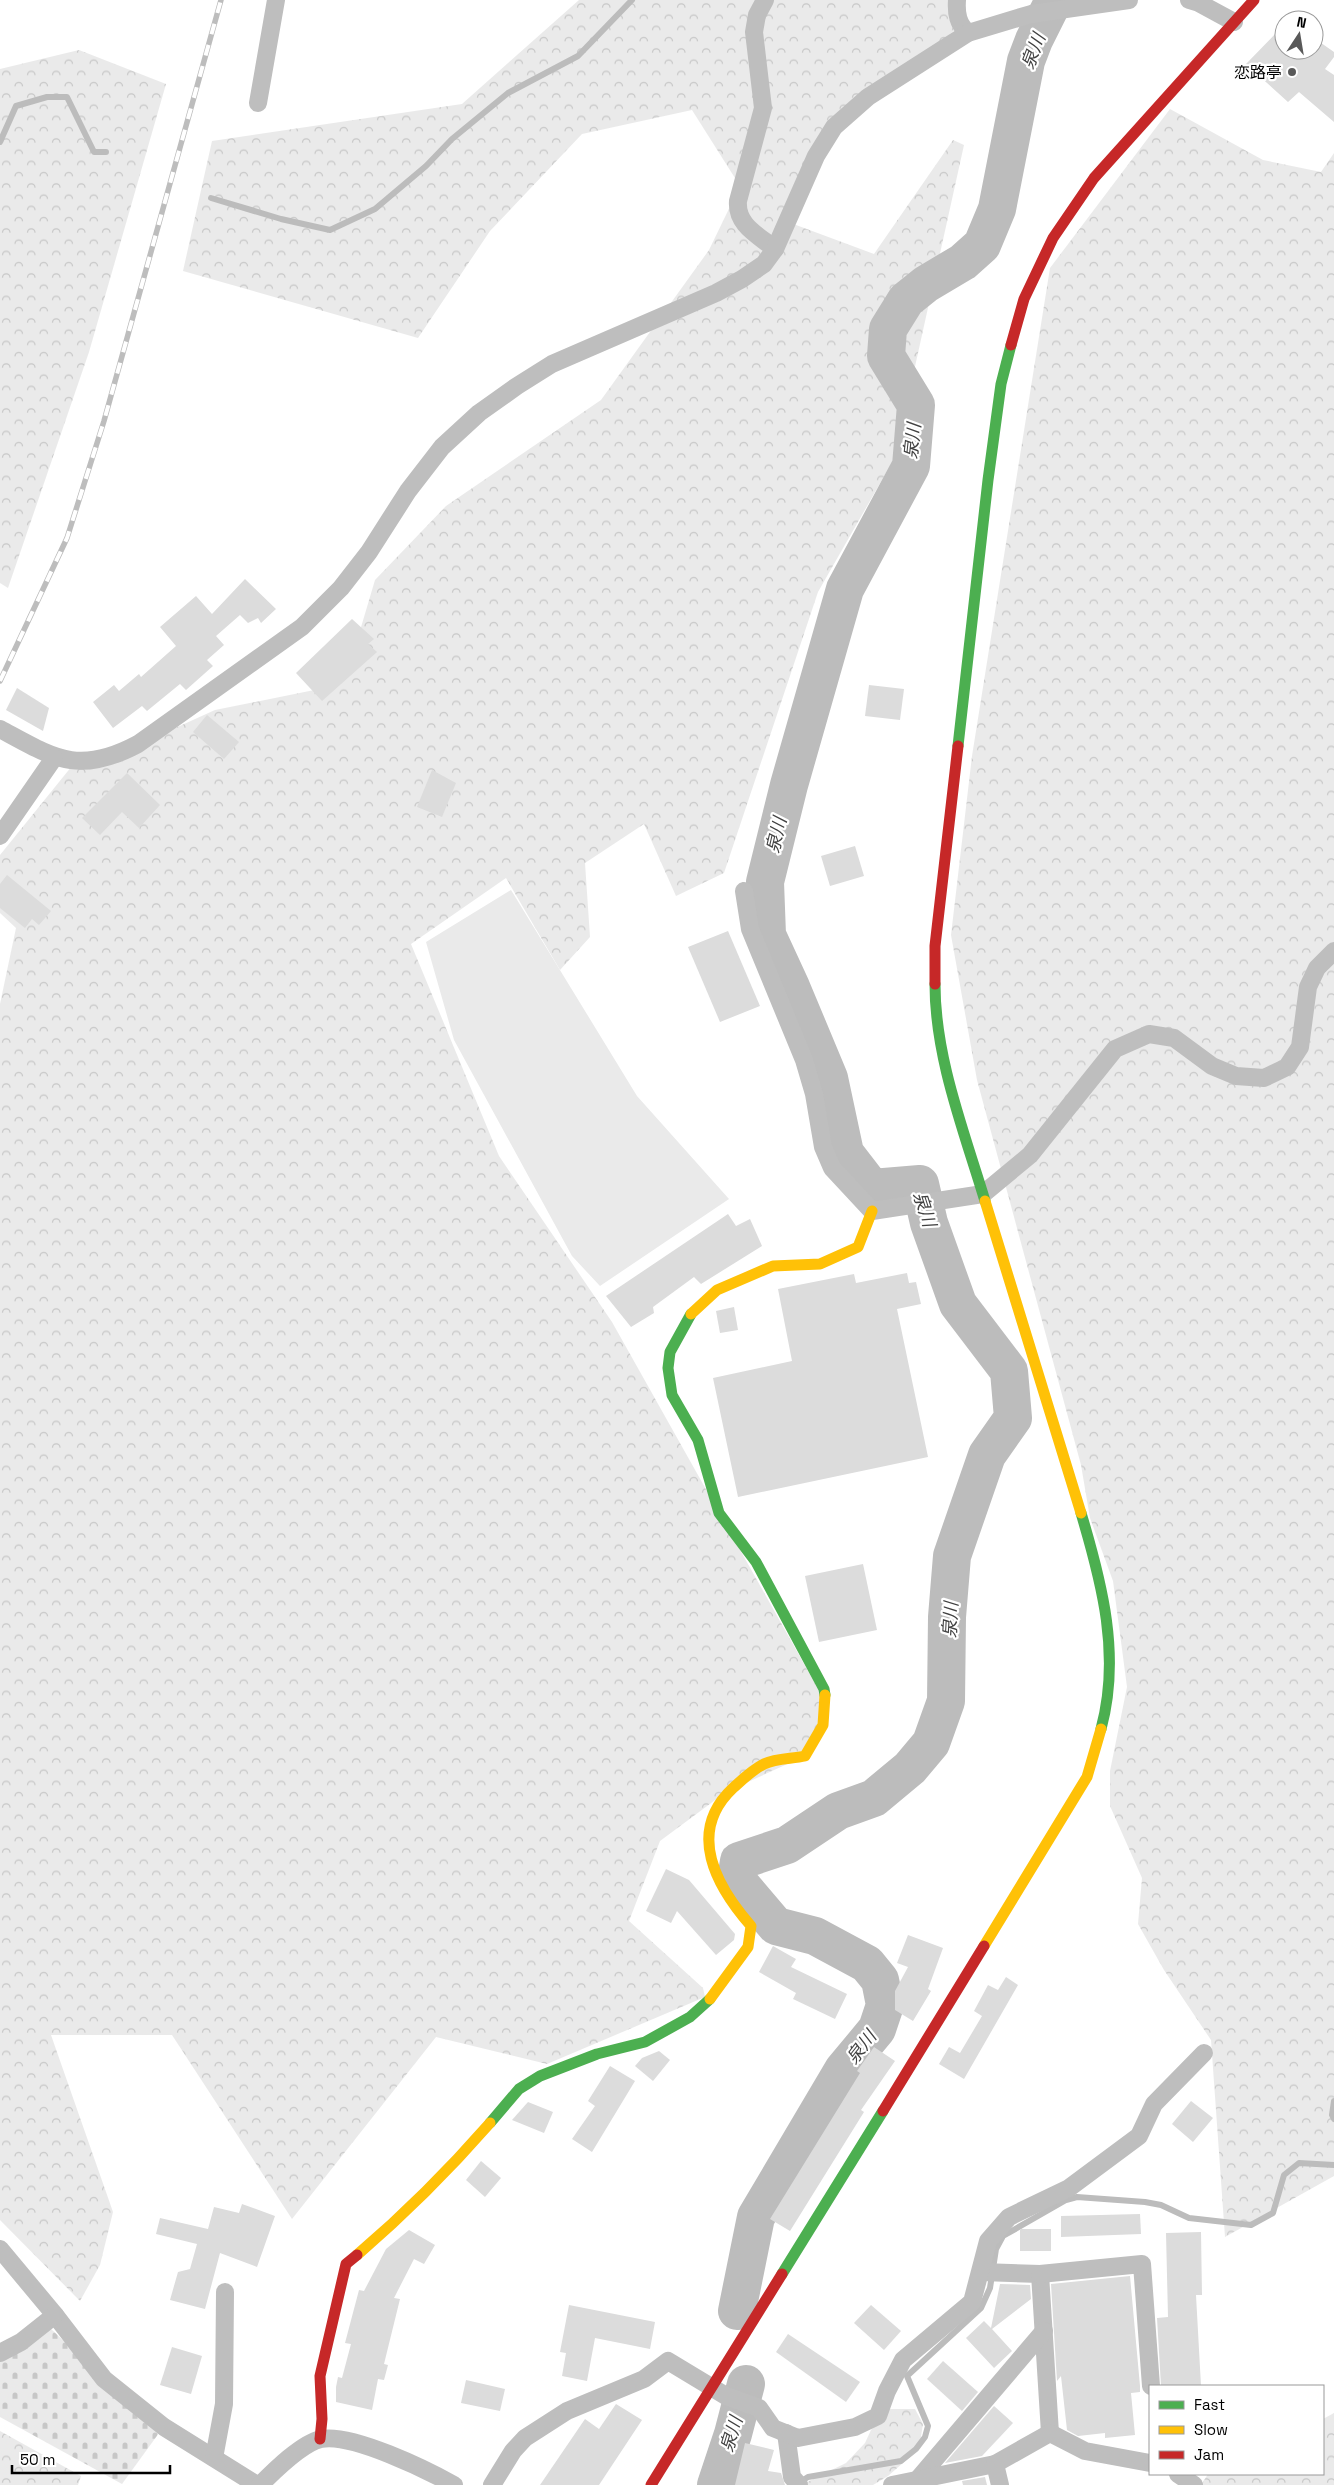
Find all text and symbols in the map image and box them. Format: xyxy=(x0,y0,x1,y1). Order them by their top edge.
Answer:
north arrow xyxy=(1274,10,1324,60)
text: N xyxy=(1295,13,1308,32)
water label: 泉川 xyxy=(1016,28,1051,72)
place label: 恋路亭 xyxy=(1234,62,1282,83)
marker: 恋路亭 xyxy=(1286,66,1298,78)
water label: 泉川 xyxy=(899,420,926,460)
water label: 泉川 xyxy=(761,813,792,855)
water label: 泉川 xyxy=(909,1188,942,1232)
water label: 泉川 xyxy=(938,1599,963,1639)
water label: 泉川 xyxy=(841,2024,882,2068)
legend xyxy=(1149,2385,1324,2475)
text: Fast xyxy=(1194,2395,1225,2414)
water label: 泉川 xyxy=(715,2412,748,2455)
text: Slow xyxy=(1194,2420,1228,2439)
scale bar xyxy=(12,2442,170,2474)
text: Jam xyxy=(1194,2445,1224,2464)
text: 50 m xyxy=(20,2450,55,2469)

